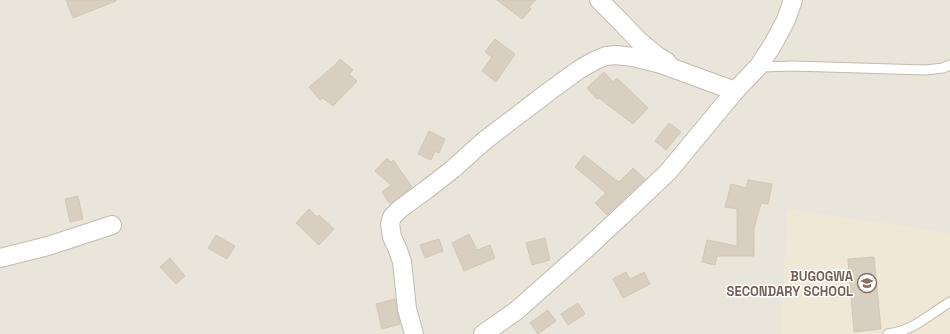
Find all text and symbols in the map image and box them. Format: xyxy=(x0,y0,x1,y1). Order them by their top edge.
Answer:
place label: BUGOGWA SECONDARY SCHOOL xyxy=(727,268,854,300)
school or university icon: BUGOGWA SECONDARY SCHOOL xyxy=(856,272,878,294)

